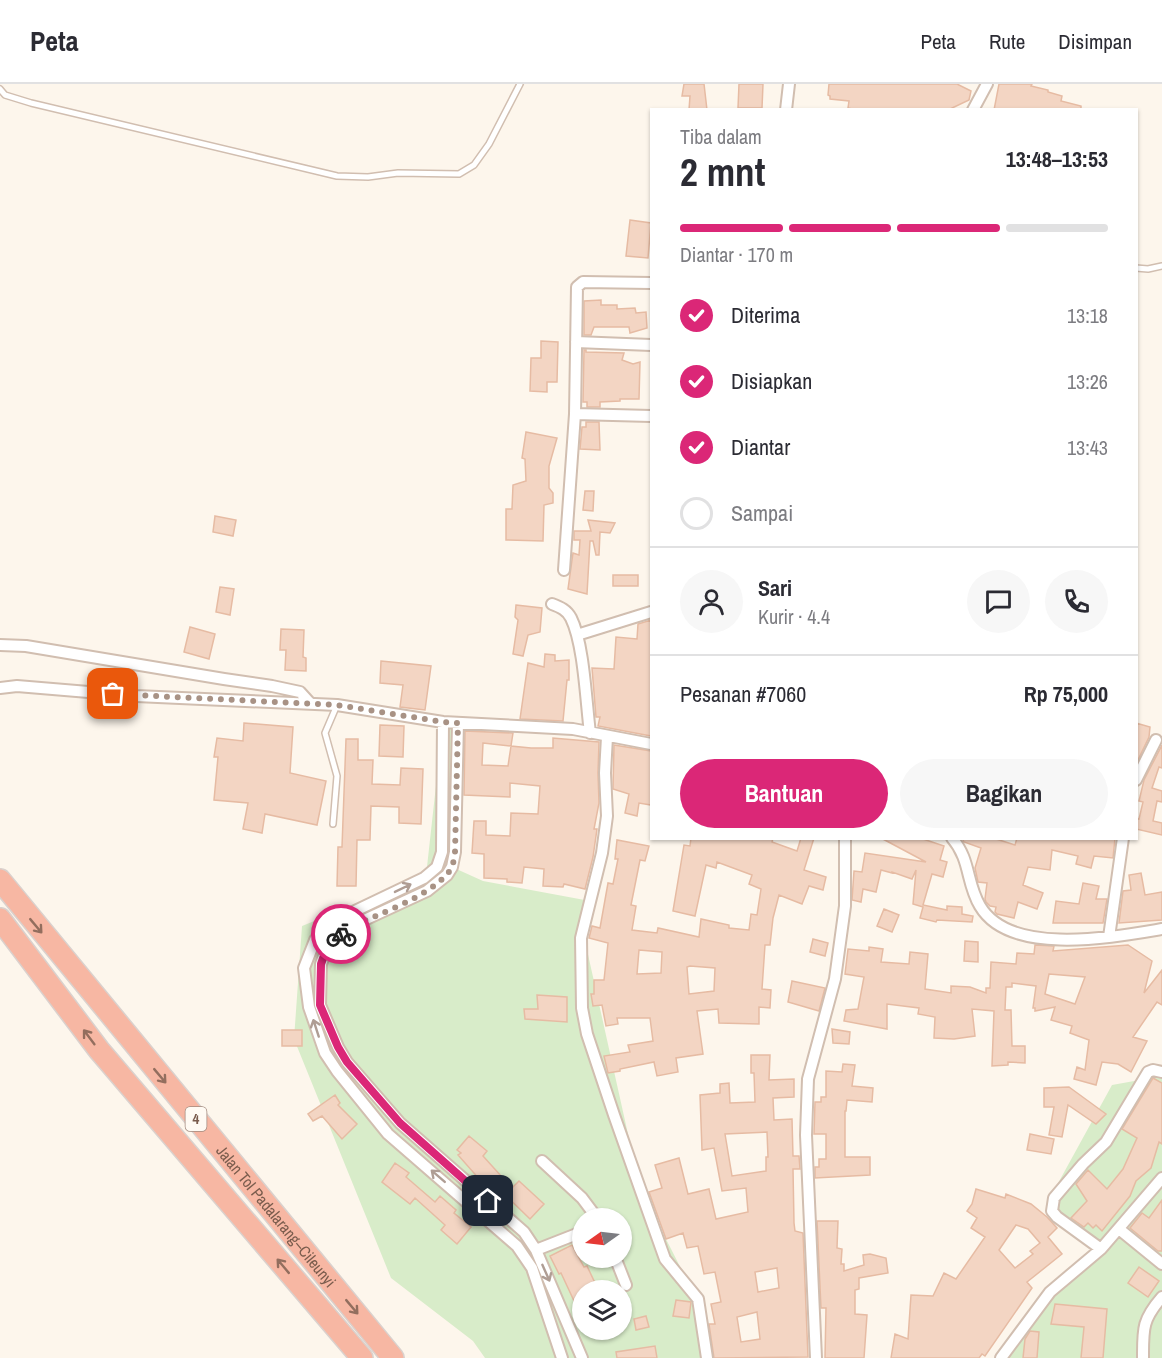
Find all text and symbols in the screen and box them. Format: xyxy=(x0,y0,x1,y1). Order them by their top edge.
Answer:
text: Peta xyxy=(30,22,79,60)
text: Peta xyxy=(920,27,956,56)
text: Rute xyxy=(989,27,1025,56)
text: Disimpan xyxy=(1058,27,1132,56)
text: Tiba dalam xyxy=(680,123,762,150)
text: 13:48–13:53 xyxy=(1006,144,1108,174)
text: 2 mnt xyxy=(680,146,765,198)
text: Diantar · 170 m xyxy=(680,241,793,268)
icon: check xyxy=(680,299,713,332)
text: Diterima xyxy=(731,300,800,330)
text: 13:18 xyxy=(1067,302,1108,329)
icon: check xyxy=(680,365,713,398)
text: Disiapkan xyxy=(731,366,812,396)
text: 13:26 xyxy=(1067,368,1108,395)
icon: check xyxy=(680,431,713,464)
text: Diantar xyxy=(731,432,790,462)
text: 13:43 xyxy=(1067,434,1108,461)
text: Sampai xyxy=(731,498,793,528)
button: person xyxy=(680,570,743,633)
button: chat xyxy=(967,570,1030,633)
button: phone xyxy=(1045,570,1108,633)
text: Sari xyxy=(758,573,792,603)
text: Kurir · 4.4 xyxy=(758,603,830,630)
pin xyxy=(87,668,138,719)
icon: bag xyxy=(96,677,129,710)
text: Pesanan #7060 xyxy=(680,679,806,709)
text: Rp 75,000 xyxy=(1024,679,1108,709)
button: Bantuan xyxy=(680,759,888,828)
button: Bagikan xyxy=(900,759,1108,828)
one-way arrow xyxy=(394,881,412,893)
courier xyxy=(311,904,371,964)
one-way arrow xyxy=(30,917,43,933)
icon: bike xyxy=(325,918,358,951)
one-way arrow xyxy=(310,1019,321,1038)
one-way arrow xyxy=(82,1029,95,1045)
one-way arrow xyxy=(154,1068,167,1084)
road number: 4 xyxy=(186,1107,206,1131)
street label: Jalan Tol Padalarang–Cileunyi xyxy=(211,1140,341,1292)
one-way arrow xyxy=(430,1170,446,1183)
pin xyxy=(462,1175,513,1226)
icon: home xyxy=(471,1184,504,1217)
north arrow xyxy=(572,1208,632,1268)
map controls xyxy=(572,1208,632,1340)
one-way arrow xyxy=(276,1259,290,1274)
one-way arrow xyxy=(540,1263,552,1281)
button: layers xyxy=(572,1280,632,1340)
one-way arrow xyxy=(345,1299,358,1315)

